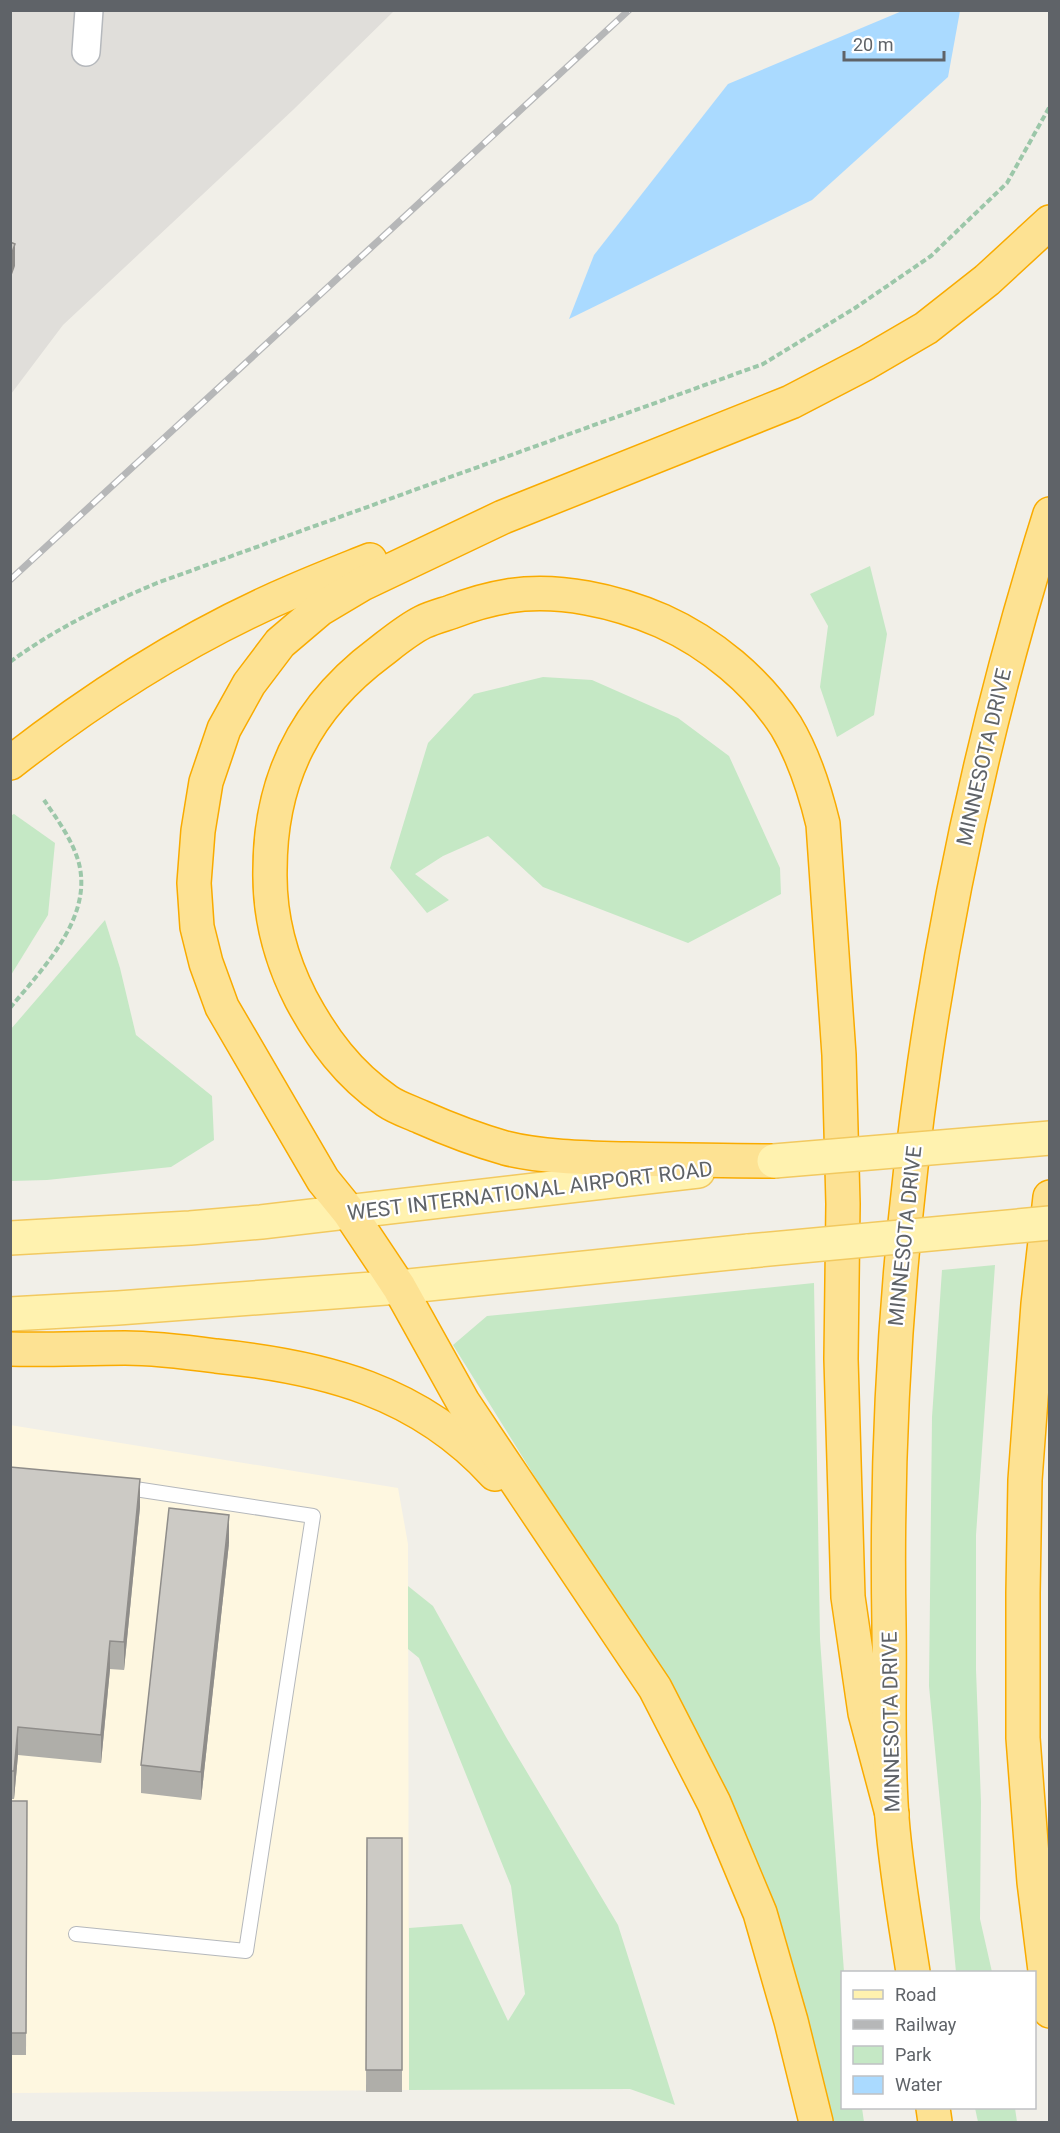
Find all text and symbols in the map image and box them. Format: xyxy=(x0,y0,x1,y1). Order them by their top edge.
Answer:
scale bar xyxy=(844,24,944,62)
text: 20 m xyxy=(853,34,893,55)
street label: MINNESOTA DRIVE xyxy=(952,666,1016,848)
street label: MINNESOTA DRIVE xyxy=(884,1145,926,1327)
street label: WEST INTERNATIONAL AIRPORT ROAD xyxy=(346,1157,714,1225)
street label: MINNESOTA DRIVE xyxy=(877,1631,905,1813)
legend xyxy=(841,1971,1036,2109)
text: Road xyxy=(895,1984,936,2005)
text: Railway xyxy=(895,2014,957,2035)
text: Park xyxy=(895,2044,932,2065)
text: Water xyxy=(895,2074,942,2095)

